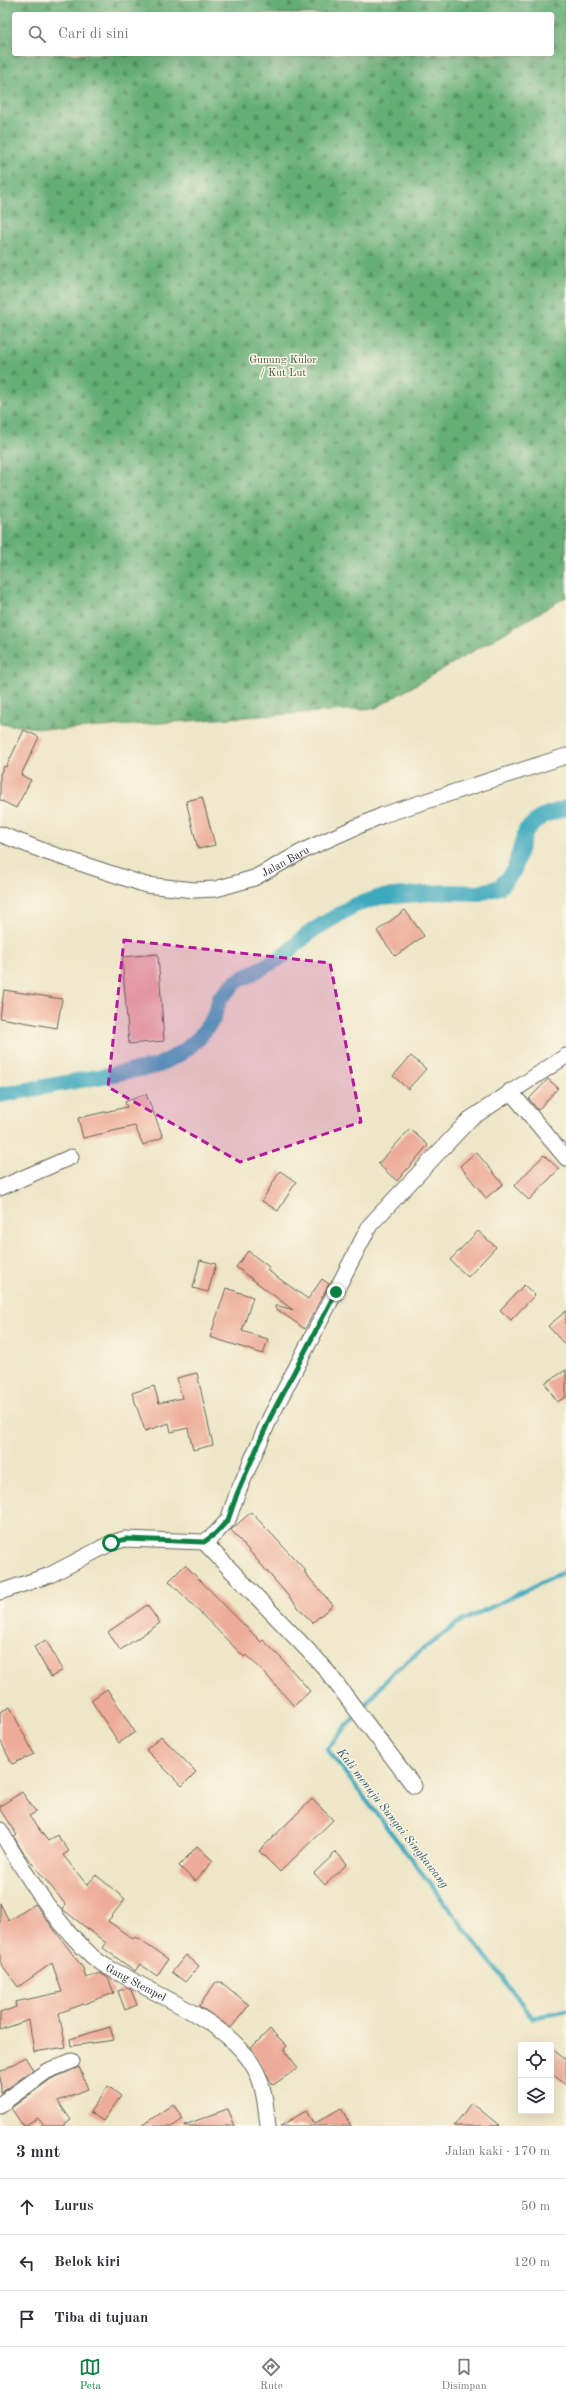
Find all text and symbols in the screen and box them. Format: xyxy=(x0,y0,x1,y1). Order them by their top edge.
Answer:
search box xyxy=(12,12,554,56)
icon: search xyxy=(26,23,48,45)
text: Cari di sini xyxy=(58,27,129,42)
park label: Gunung Kulor / Kut Lut xyxy=(249,355,317,379)
street label: Jalan Baru xyxy=(260,845,312,880)
route end xyxy=(327,1283,345,1301)
route start xyxy=(102,1534,120,1552)
water label: Kali menuju Sungai Singkawang xyxy=(333,1746,451,1891)
street label: Gang Stempel xyxy=(103,1963,167,2004)
map controls xyxy=(518,2042,554,2114)
button: locate xyxy=(518,2042,554,2078)
button: layers xyxy=(518,2078,554,2114)
text: 3 mnt xyxy=(16,2144,60,2161)
text: Jalan kaki · 170 m xyxy=(445,2145,550,2158)
icon: ahead xyxy=(16,2196,38,2218)
text: Lurus xyxy=(54,2199,94,2214)
text: 50 m xyxy=(521,2200,550,2213)
icon: left xyxy=(16,2252,38,2274)
text: Belok kiri xyxy=(54,2255,120,2270)
text: 120 m xyxy=(513,2256,550,2269)
icon: arrive xyxy=(16,2308,38,2330)
text: Tiba di tujuan xyxy=(54,2311,148,2326)
tab: Peta xyxy=(79,2356,101,2394)
tab: Rute xyxy=(260,2356,283,2394)
tab: Disimpan xyxy=(442,2356,487,2394)

